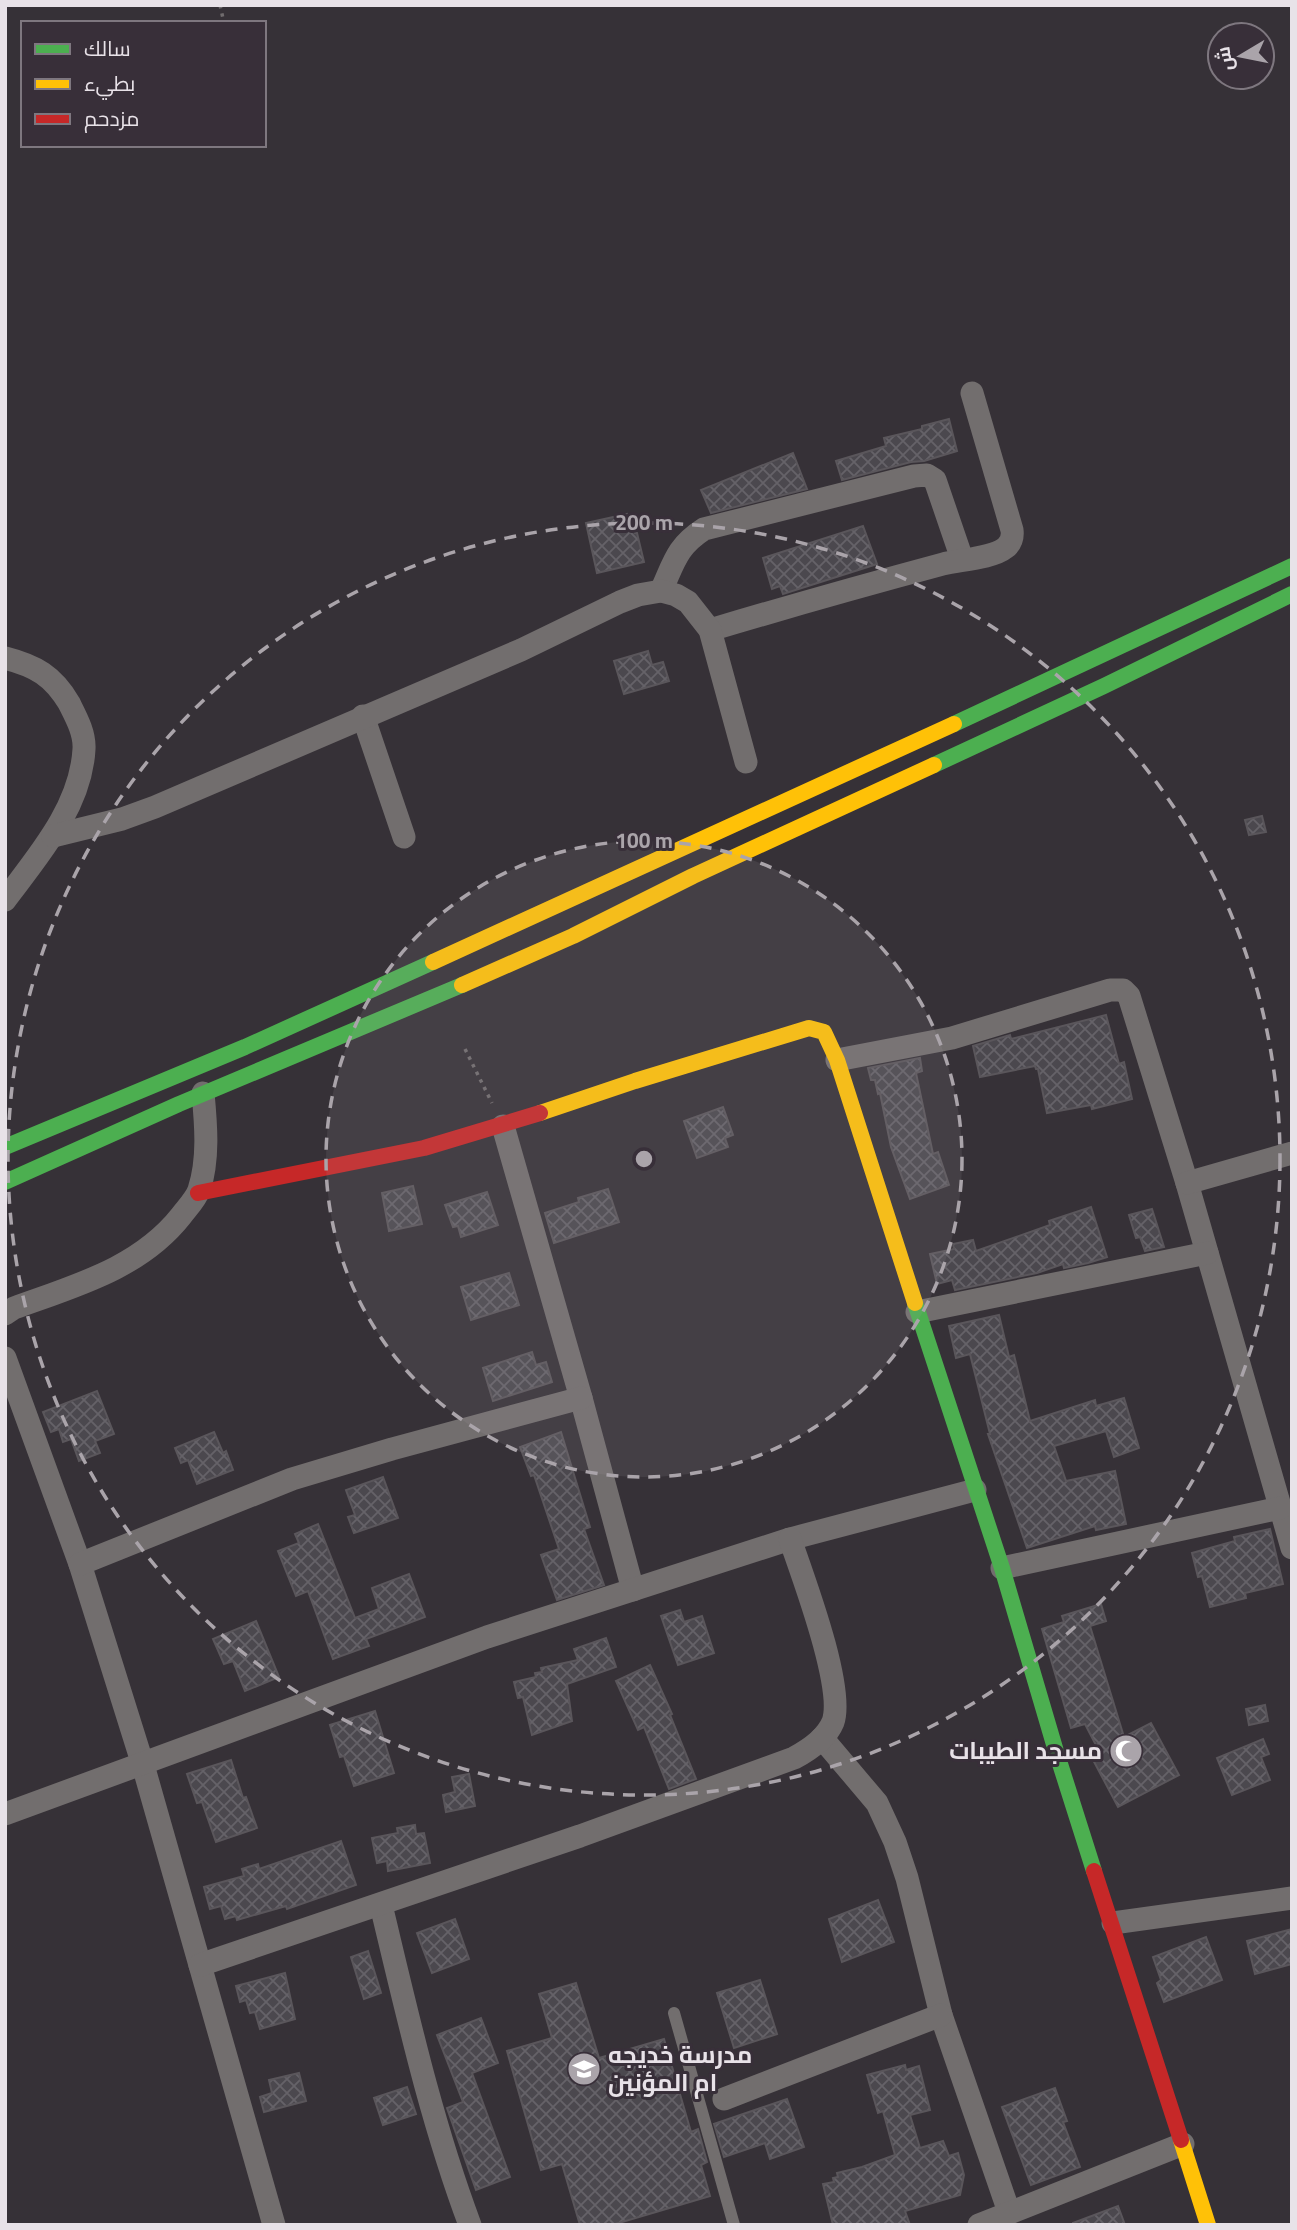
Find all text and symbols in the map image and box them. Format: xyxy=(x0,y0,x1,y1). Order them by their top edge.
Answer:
legend xyxy=(21,21,266,147)
north arrow xyxy=(1206,21,1276,91)
text: سالك xyxy=(84,29,131,68)
text: ش xyxy=(1204,44,1244,74)
text: بطيء xyxy=(84,64,135,103)
text: مزدحم xyxy=(84,99,139,138)
text: 200 m xyxy=(615,503,673,542)
text: 100 m xyxy=(615,821,673,860)
centre of rings xyxy=(632,1147,656,1171)
place label: مسجد الطيبات xyxy=(949,1728,1102,1773)
mosque icon: مسجد الطيبات xyxy=(1107,1732,1145,1770)
place label: مدرسة خديجه ام المؤنين xyxy=(608,2032,752,2105)
school or university icon: مدرسة خديجه ام المؤنين xyxy=(565,2050,603,2088)

